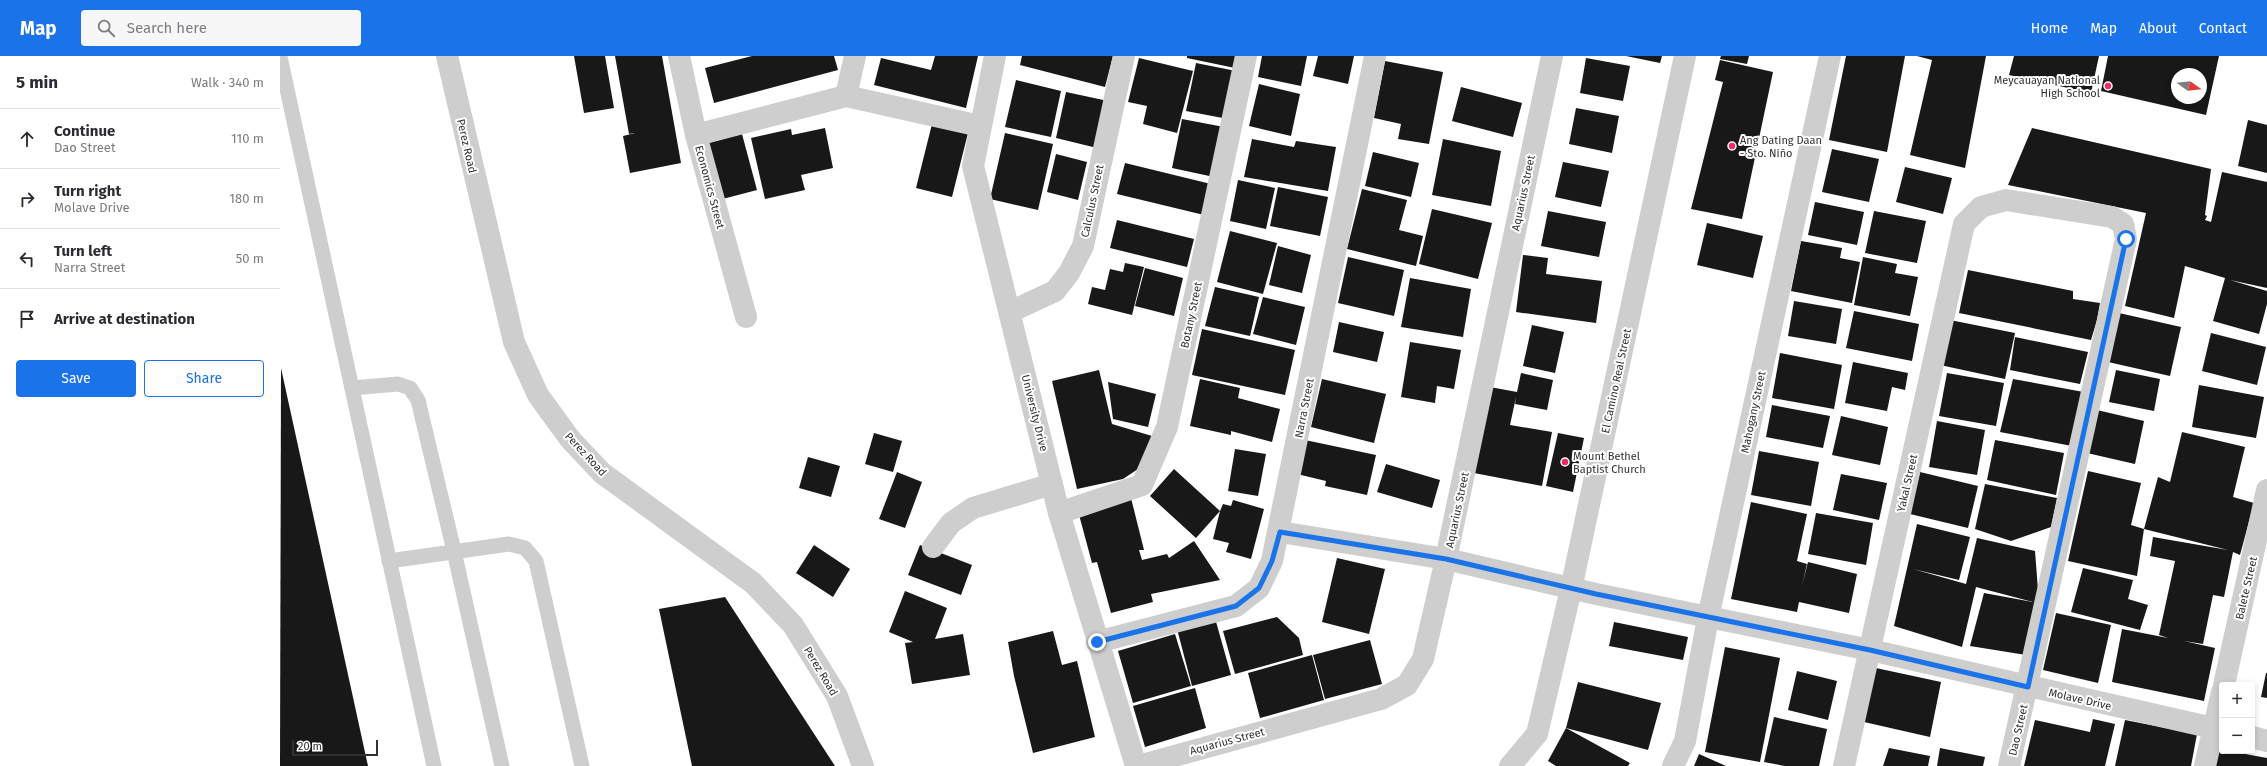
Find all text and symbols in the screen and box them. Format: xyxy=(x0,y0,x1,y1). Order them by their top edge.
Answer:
search box xyxy=(81,10,361,46)
text: Map xyxy=(20,17,57,40)
icon: search xyxy=(95,17,117,39)
text: Search here xyxy=(127,19,207,37)
text: Home xyxy=(2031,20,2068,37)
text: Map xyxy=(2090,20,2117,37)
text: About xyxy=(2139,20,2177,37)
text: Contact xyxy=(2199,20,2247,37)
north arrow xyxy=(2171,68,2207,104)
text: 5 min xyxy=(16,72,58,93)
place label: Meycauayan National High School xyxy=(1994,74,2100,100)
text: Walk · 340 m xyxy=(191,75,264,90)
marker: Meycauayan National High School xyxy=(2103,81,2113,91)
street label: Perez Road xyxy=(454,118,479,174)
text: Continue xyxy=(54,122,115,140)
icon: ahead xyxy=(16,128,38,150)
text: 110 m xyxy=(231,131,264,146)
place label: Ang Dating Daan - Sto. Niño xyxy=(1740,134,1822,160)
text: Dao Street xyxy=(54,140,116,155)
marker: Ang Dating Daan - Sto. Niño xyxy=(1727,141,1737,151)
street label: Economics Street xyxy=(692,144,727,230)
street label: Aquarius Street xyxy=(1509,154,1538,232)
street label: Calculus Street xyxy=(1078,163,1107,239)
text: Turn right xyxy=(54,182,121,200)
icon: right xyxy=(16,188,38,210)
text: 180 m xyxy=(229,191,264,206)
text: Molave Drive xyxy=(54,200,130,215)
route start xyxy=(2117,230,2135,248)
text: Turn left xyxy=(54,242,112,260)
icon: left xyxy=(16,248,38,270)
text: 50 m xyxy=(236,251,264,266)
text: Narra Street xyxy=(54,260,125,275)
street label: Botany Street xyxy=(1178,281,1205,349)
icon: arrive xyxy=(16,308,38,330)
text: Arrive at destination xyxy=(54,310,195,328)
street label: El Camino Real Street xyxy=(1599,328,1634,435)
button: Save xyxy=(16,360,136,397)
button: Share xyxy=(144,360,264,397)
street label: Mahogany Street xyxy=(1738,370,1769,454)
street label: University Drive xyxy=(1019,373,1050,453)
street label: Narra Street xyxy=(1292,377,1317,439)
street label: Perez Road xyxy=(562,430,609,479)
place label: Mount Bethel Baptist Church xyxy=(1573,450,1646,476)
street label: Yakal Street xyxy=(1895,453,1920,513)
marker: Mount Bethel Baptist Church xyxy=(1560,457,1570,467)
street label: Aquarius Street xyxy=(1443,471,1472,549)
street label: Balete Street xyxy=(2233,555,2260,621)
route end xyxy=(1088,633,1106,651)
street label: Perez Road xyxy=(801,644,840,698)
map controls xyxy=(2219,682,2255,754)
button: + xyxy=(2219,682,2255,718)
street label: Molave Drive xyxy=(2047,686,2113,713)
street label: Dao Street xyxy=(2006,703,2031,757)
button: − xyxy=(2219,718,2255,754)
street label: Aquarius Street xyxy=(1188,725,1266,758)
scale bar xyxy=(292,738,378,757)
text: 20 m xyxy=(298,740,322,753)

